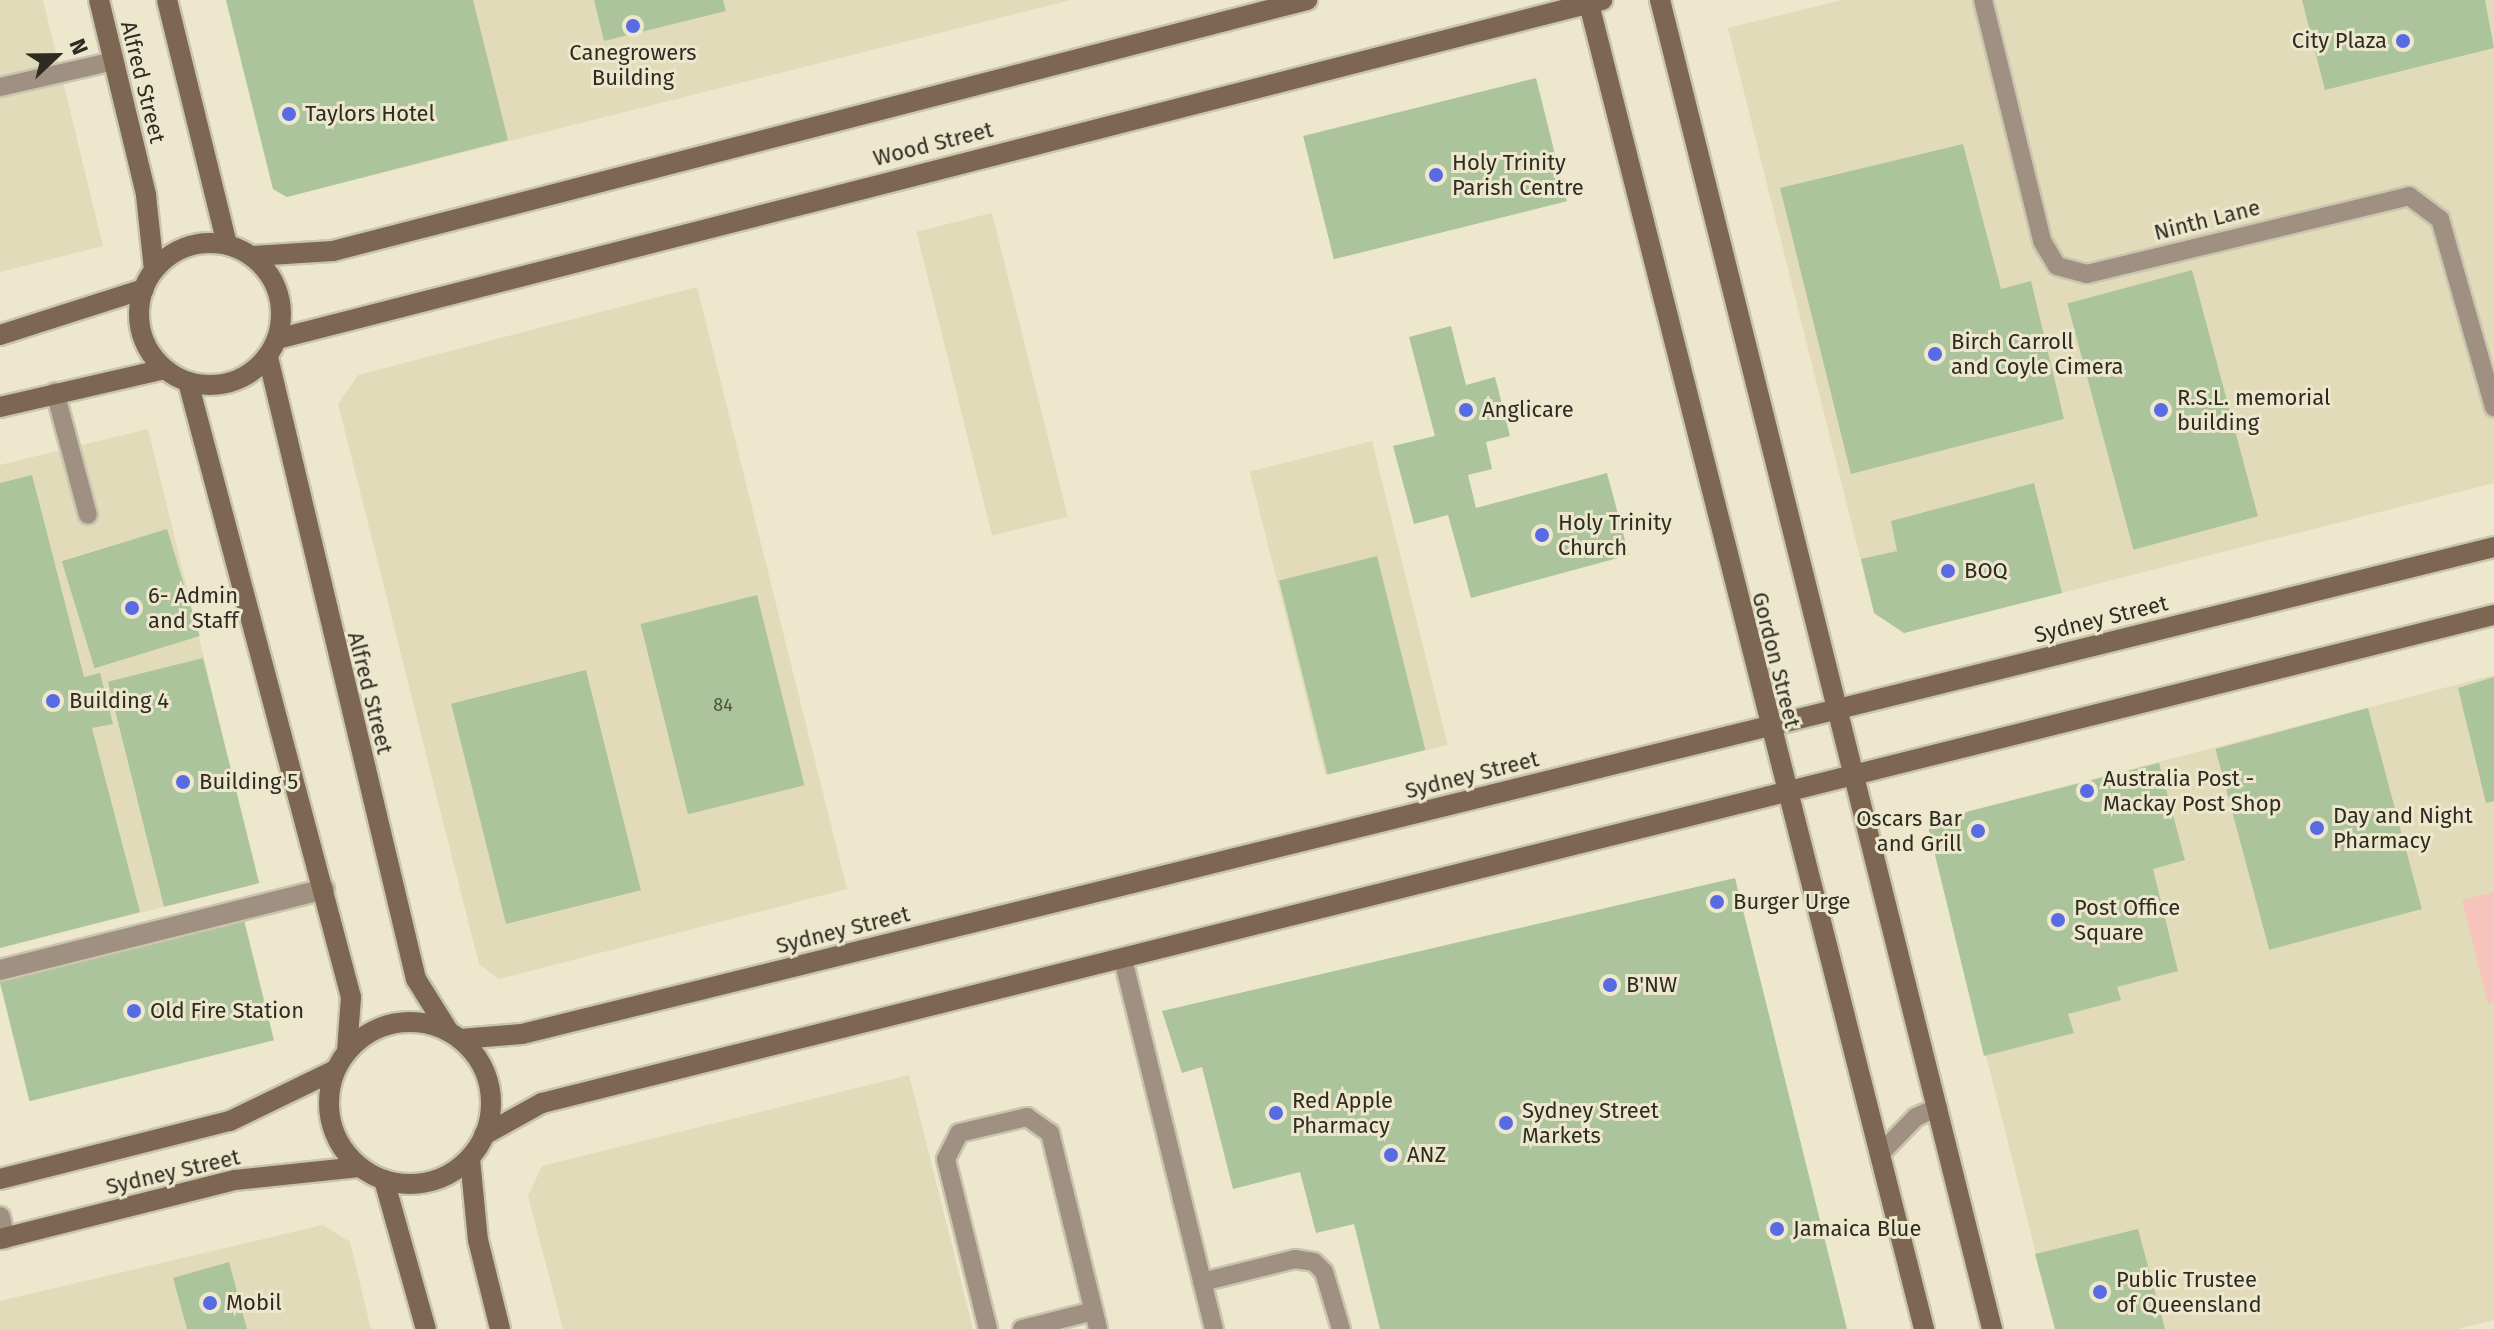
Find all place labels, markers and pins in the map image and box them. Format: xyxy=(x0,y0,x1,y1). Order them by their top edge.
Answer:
marker: Canegrowers Building xyxy=(624,17,642,35)
place label: City Plaza xyxy=(2292,28,2387,54)
marker: City Plaza xyxy=(2394,32,2412,50)
place label: Canegrowers Building xyxy=(569,39,697,90)
place label: Taylors Hotel xyxy=(305,101,435,127)
marker: Taylors Hotel xyxy=(280,105,298,123)
place label: Holy Trinity Parish Centre xyxy=(1452,149,1584,200)
marker: Holy Trinity Parish Centre xyxy=(1427,166,1445,184)
place label: Birch Carroll and Coyle Cimera xyxy=(1951,328,2124,380)
marker: Birch Carroll and Coyle Cimera xyxy=(1926,345,1944,363)
place label: R.S.L. memorial building xyxy=(2177,384,2330,436)
place label: Anglicare xyxy=(1482,397,1574,423)
marker: Anglicare xyxy=(1457,401,1475,419)
marker: R.S.L. memorial building xyxy=(2152,401,2170,419)
place label: Holy Trinity Church xyxy=(1558,509,1672,560)
marker: Holy Trinity Church xyxy=(1533,526,1551,544)
place label: BOQ xyxy=(1964,558,2008,584)
marker: BOQ xyxy=(1939,562,1957,580)
place label: 6- Admin and Staff xyxy=(148,582,238,634)
marker: 6- Admin and Staff xyxy=(123,599,141,617)
place label: Building 4 xyxy=(69,688,169,714)
marker: Building 4 xyxy=(44,692,62,710)
place label: Australia Post - Mackay Post Shop xyxy=(2103,765,2282,816)
place label: Building 5 xyxy=(199,769,298,795)
marker: Building 5 xyxy=(174,773,192,791)
marker: Australia Post - Mackay Post Shop xyxy=(2078,782,2096,800)
place label: Day and Night Pharmacy xyxy=(2333,802,2473,854)
place label: Oscars Bar and Grill xyxy=(1856,805,1962,856)
marker: Day and Night Pharmacy xyxy=(2308,819,2326,837)
marker: Oscars Bar and Grill xyxy=(1969,822,1987,840)
place label: Burger Urge xyxy=(1733,889,1851,915)
marker: Burger Urge xyxy=(1708,893,1726,911)
place label: Post Office Square xyxy=(2074,894,2180,946)
marker: Post Office Square xyxy=(2049,911,2067,929)
place label: B'NW xyxy=(1626,972,1677,998)
marker: B'NW xyxy=(1601,976,1619,994)
place label: Old Fire Station xyxy=(150,998,304,1024)
marker: Old Fire Station xyxy=(125,1002,143,1020)
place label: Red Apple Pharmacy xyxy=(1292,1087,1393,1138)
place label: Sydney Street Markets xyxy=(1522,1097,1659,1148)
marker: Red Apple Pharmacy xyxy=(1267,1104,1285,1122)
marker: Sydney Street Markets xyxy=(1497,1114,1515,1132)
place label: ANZ xyxy=(1407,1142,1446,1168)
marker: ANZ xyxy=(1382,1146,1400,1164)
place label: Jamaica Blue xyxy=(1793,1216,1921,1242)
marker: Jamaica Blue xyxy=(1768,1220,1786,1238)
place label: Public Trustee of Queensland xyxy=(2116,1266,2262,1318)
marker: Public Trustee of Queensland xyxy=(2091,1283,2109,1301)
place label: Mobil xyxy=(226,1290,282,1316)
marker: Mobil xyxy=(201,1294,219,1312)

